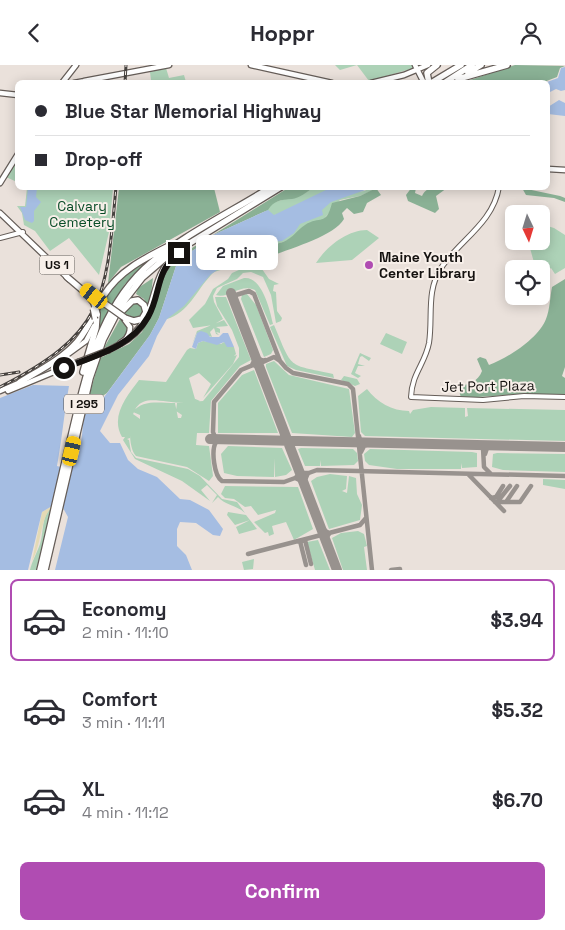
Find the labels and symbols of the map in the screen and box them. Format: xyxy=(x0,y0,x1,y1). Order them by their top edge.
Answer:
park label: Calvary Cemetery xyxy=(49,197,115,231)
north arrow xyxy=(505,205,550,250)
callout: 2 min xyxy=(196,235,279,271)
route end xyxy=(168,242,190,264)
place label: Maine Youth Center Library xyxy=(379,248,476,282)
road number: US 1 xyxy=(40,255,74,275)
marker: Maine Youth Center Library xyxy=(363,259,375,271)
car xyxy=(77,281,110,311)
route start xyxy=(53,357,75,379)
street label: Jet Port Plaza xyxy=(441,376,535,396)
road number: I 295 xyxy=(64,394,104,413)
car xyxy=(61,435,82,467)

